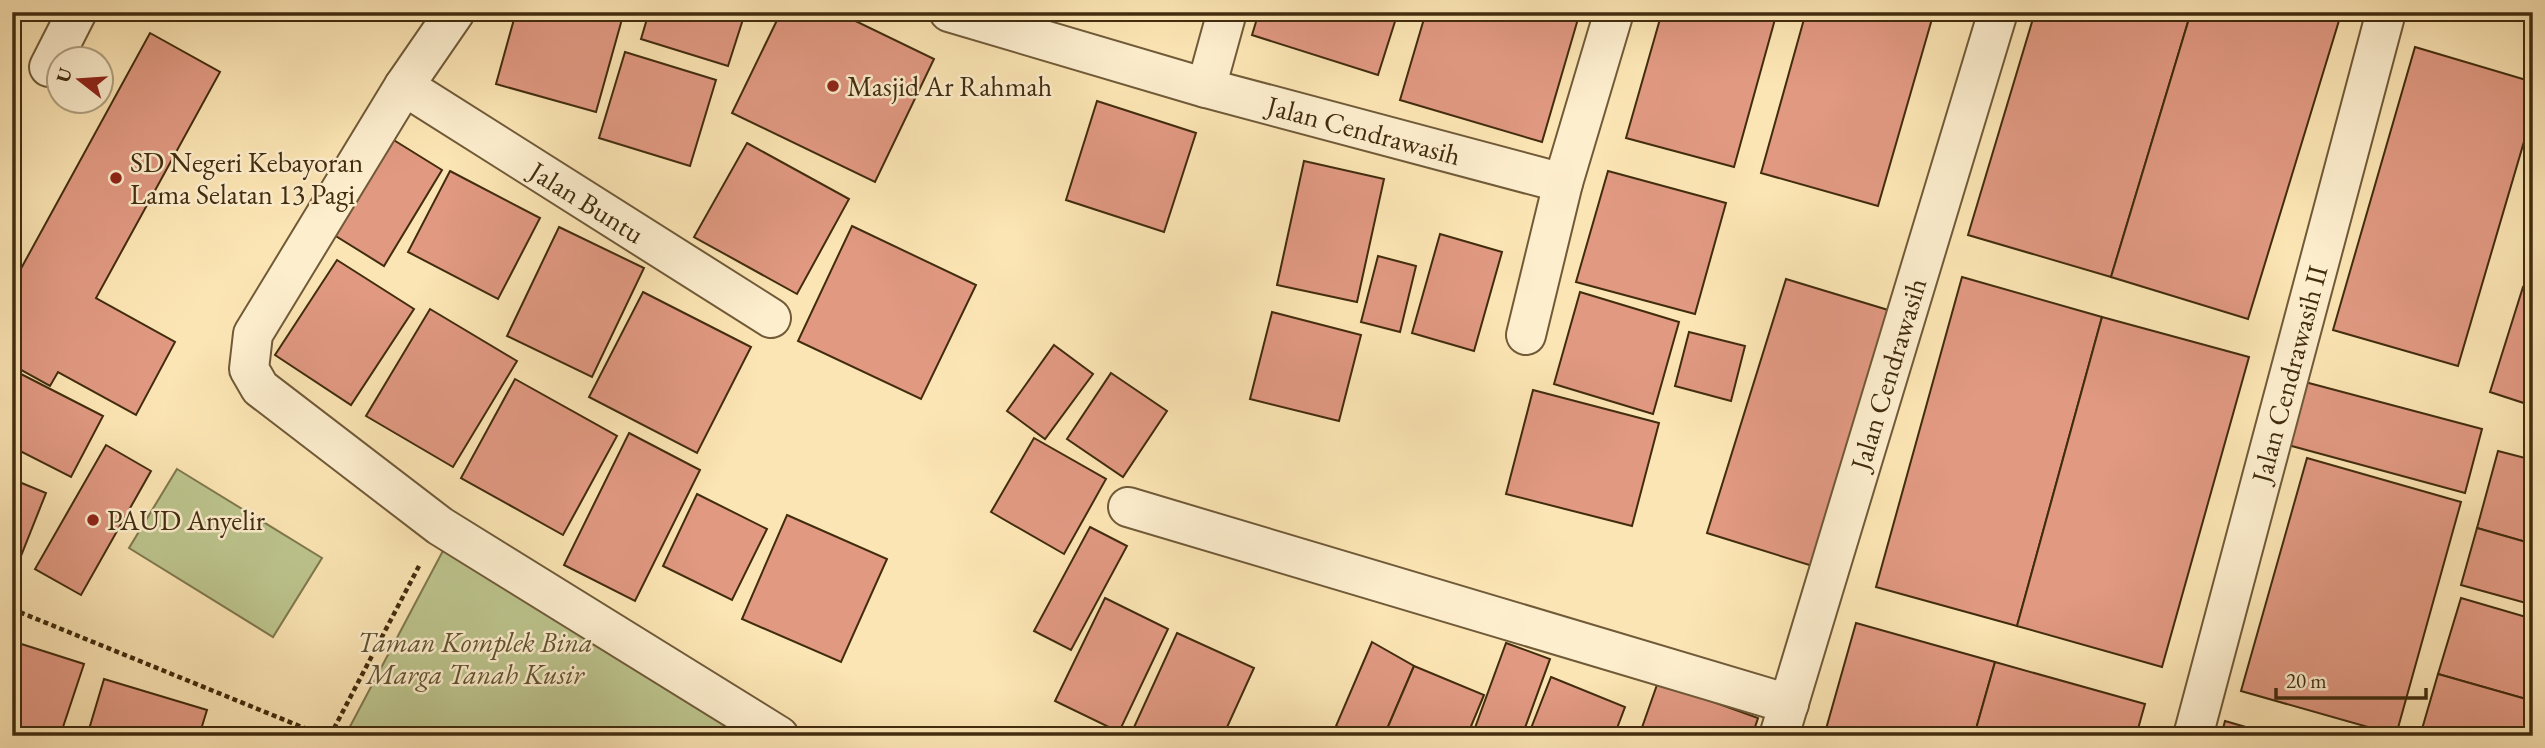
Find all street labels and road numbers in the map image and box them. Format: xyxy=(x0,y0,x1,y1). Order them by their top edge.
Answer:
street label: Jalan Cendrawasih xyxy=(1261,86,1465,173)
street label: Jalan Buntu xyxy=(521,152,651,251)
street label: Jalan Cendrawasih II xyxy=(2242,261,2335,489)
street label: Jalan Cendrawasih xyxy=(1841,274,1934,476)

